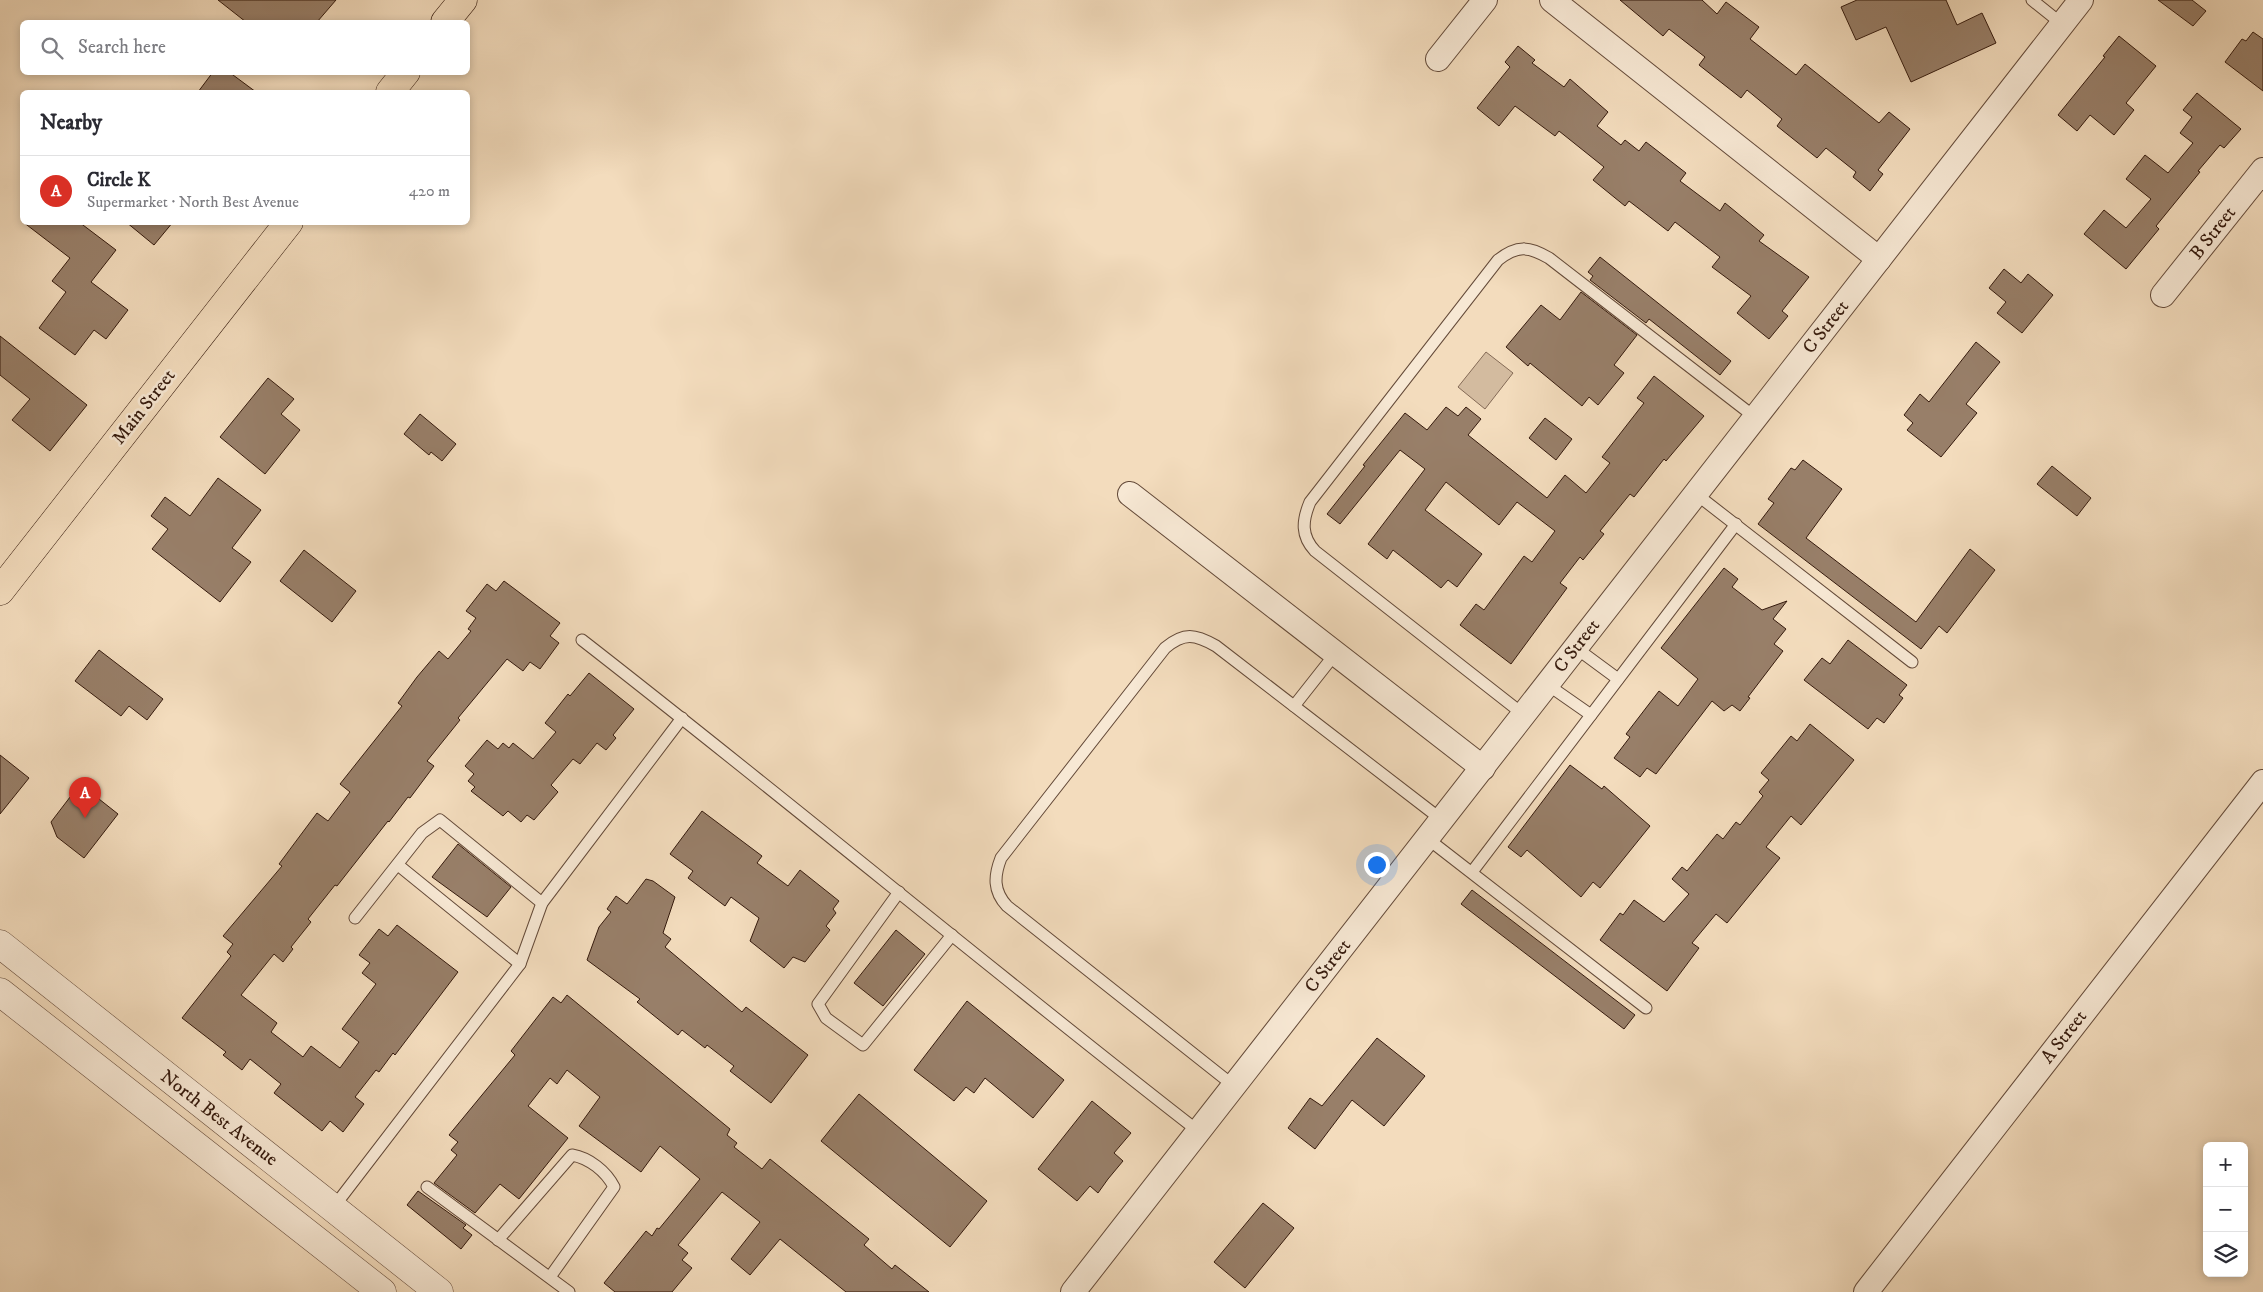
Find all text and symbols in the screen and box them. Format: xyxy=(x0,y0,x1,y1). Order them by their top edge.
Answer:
search box xyxy=(20,20,470,75)
icon: search xyxy=(38,34,66,62)
text: Search here xyxy=(78,36,166,59)
text: Nearby xyxy=(40,110,102,136)
text: Circle K xyxy=(87,169,151,192)
text: A xyxy=(51,181,61,201)
text: 420 m xyxy=(409,181,450,201)
text: Supermarket · North Best Avenue xyxy=(87,192,299,212)
street label: B Street xyxy=(2185,202,2241,264)
street label: C Street xyxy=(1798,296,1854,358)
street label: Main Street xyxy=(107,365,181,449)
street label: C Street xyxy=(1549,615,1605,677)
pin: A xyxy=(69,777,101,818)
your location xyxy=(1364,852,1390,878)
street label: C Street xyxy=(1300,935,1356,997)
street label: A Street xyxy=(2036,1006,2092,1068)
street label: North Best Avenue xyxy=(156,1065,282,1171)
map controls xyxy=(2203,1142,2248,1277)
button: + xyxy=(2203,1142,2248,1187)
button: − xyxy=(2203,1187,2248,1232)
button: layers xyxy=(2203,1232,2248,1277)

